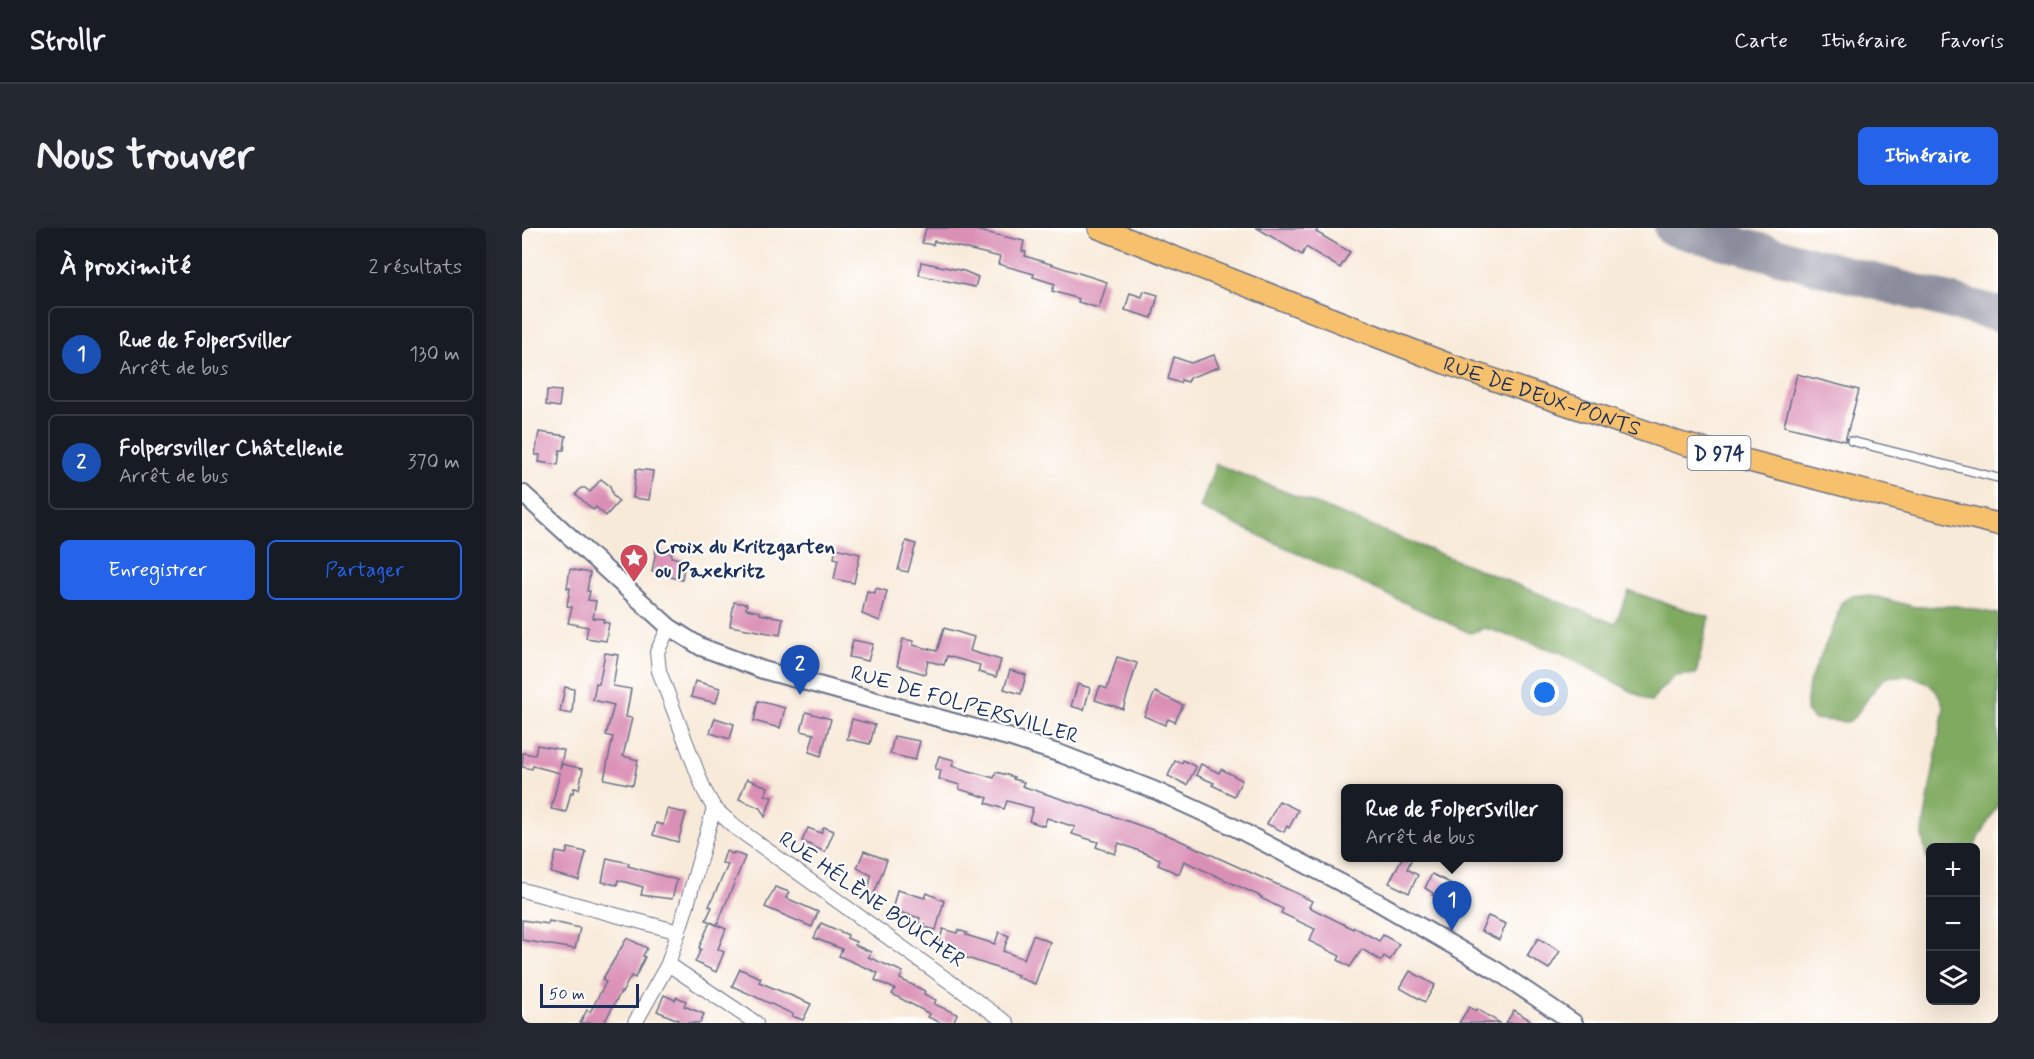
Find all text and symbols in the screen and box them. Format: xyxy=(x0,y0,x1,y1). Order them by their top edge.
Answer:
text: Strollr xyxy=(30,23,105,60)
text: Carte xyxy=(1734,27,1788,55)
text: Itinéraire xyxy=(1821,27,1907,55)
text: Favoris xyxy=(1940,27,2004,55)
button: Itinéraire xyxy=(1858,127,1998,185)
text: Nous trouver xyxy=(36,129,254,184)
text: À proximité xyxy=(60,250,191,284)
text: 2 résultats xyxy=(369,254,462,281)
text: Rue de Folpersviller xyxy=(119,327,292,355)
text: 1 xyxy=(77,341,86,368)
text: 130 m xyxy=(409,341,460,368)
street label: RUE DE DEUX-PONTS xyxy=(1439,350,1644,444)
text: Arrêt de bus xyxy=(119,355,228,382)
text: Folpersviller Châtellenie xyxy=(119,435,343,463)
road number: D 974 xyxy=(1688,436,1750,470)
text: 2 xyxy=(77,449,86,476)
text: 370 m xyxy=(408,449,460,476)
text: Arrêt de bus xyxy=(119,463,228,490)
place label: Croix du Kritzgarten ou Paxekritz xyxy=(655,533,835,585)
button: Enregistrer xyxy=(60,540,255,600)
button: Partager xyxy=(267,540,462,600)
place icon: Croix du Kritzgarten ou Paxekritz xyxy=(618,542,650,584)
pin: 2 xyxy=(780,646,820,695)
street label: RUE DE FOLPERSVILLER xyxy=(848,659,1082,751)
your location xyxy=(1530,678,1559,707)
popup xyxy=(1341,784,1563,862)
text: Rue de Folpersviller xyxy=(1366,796,1538,824)
text: Arrêt de bus xyxy=(1366,824,1475,851)
street label: RUE HÉLÈNE BOUCHER xyxy=(773,825,970,975)
map controls xyxy=(1926,843,1980,1005)
button: + xyxy=(1926,843,1980,897)
pin: 1 xyxy=(1432,882,1472,931)
button: − xyxy=(1926,897,1980,951)
button: layers xyxy=(1926,951,1980,1005)
scale bar xyxy=(540,981,639,1008)
text: 50 m xyxy=(549,984,585,1005)

